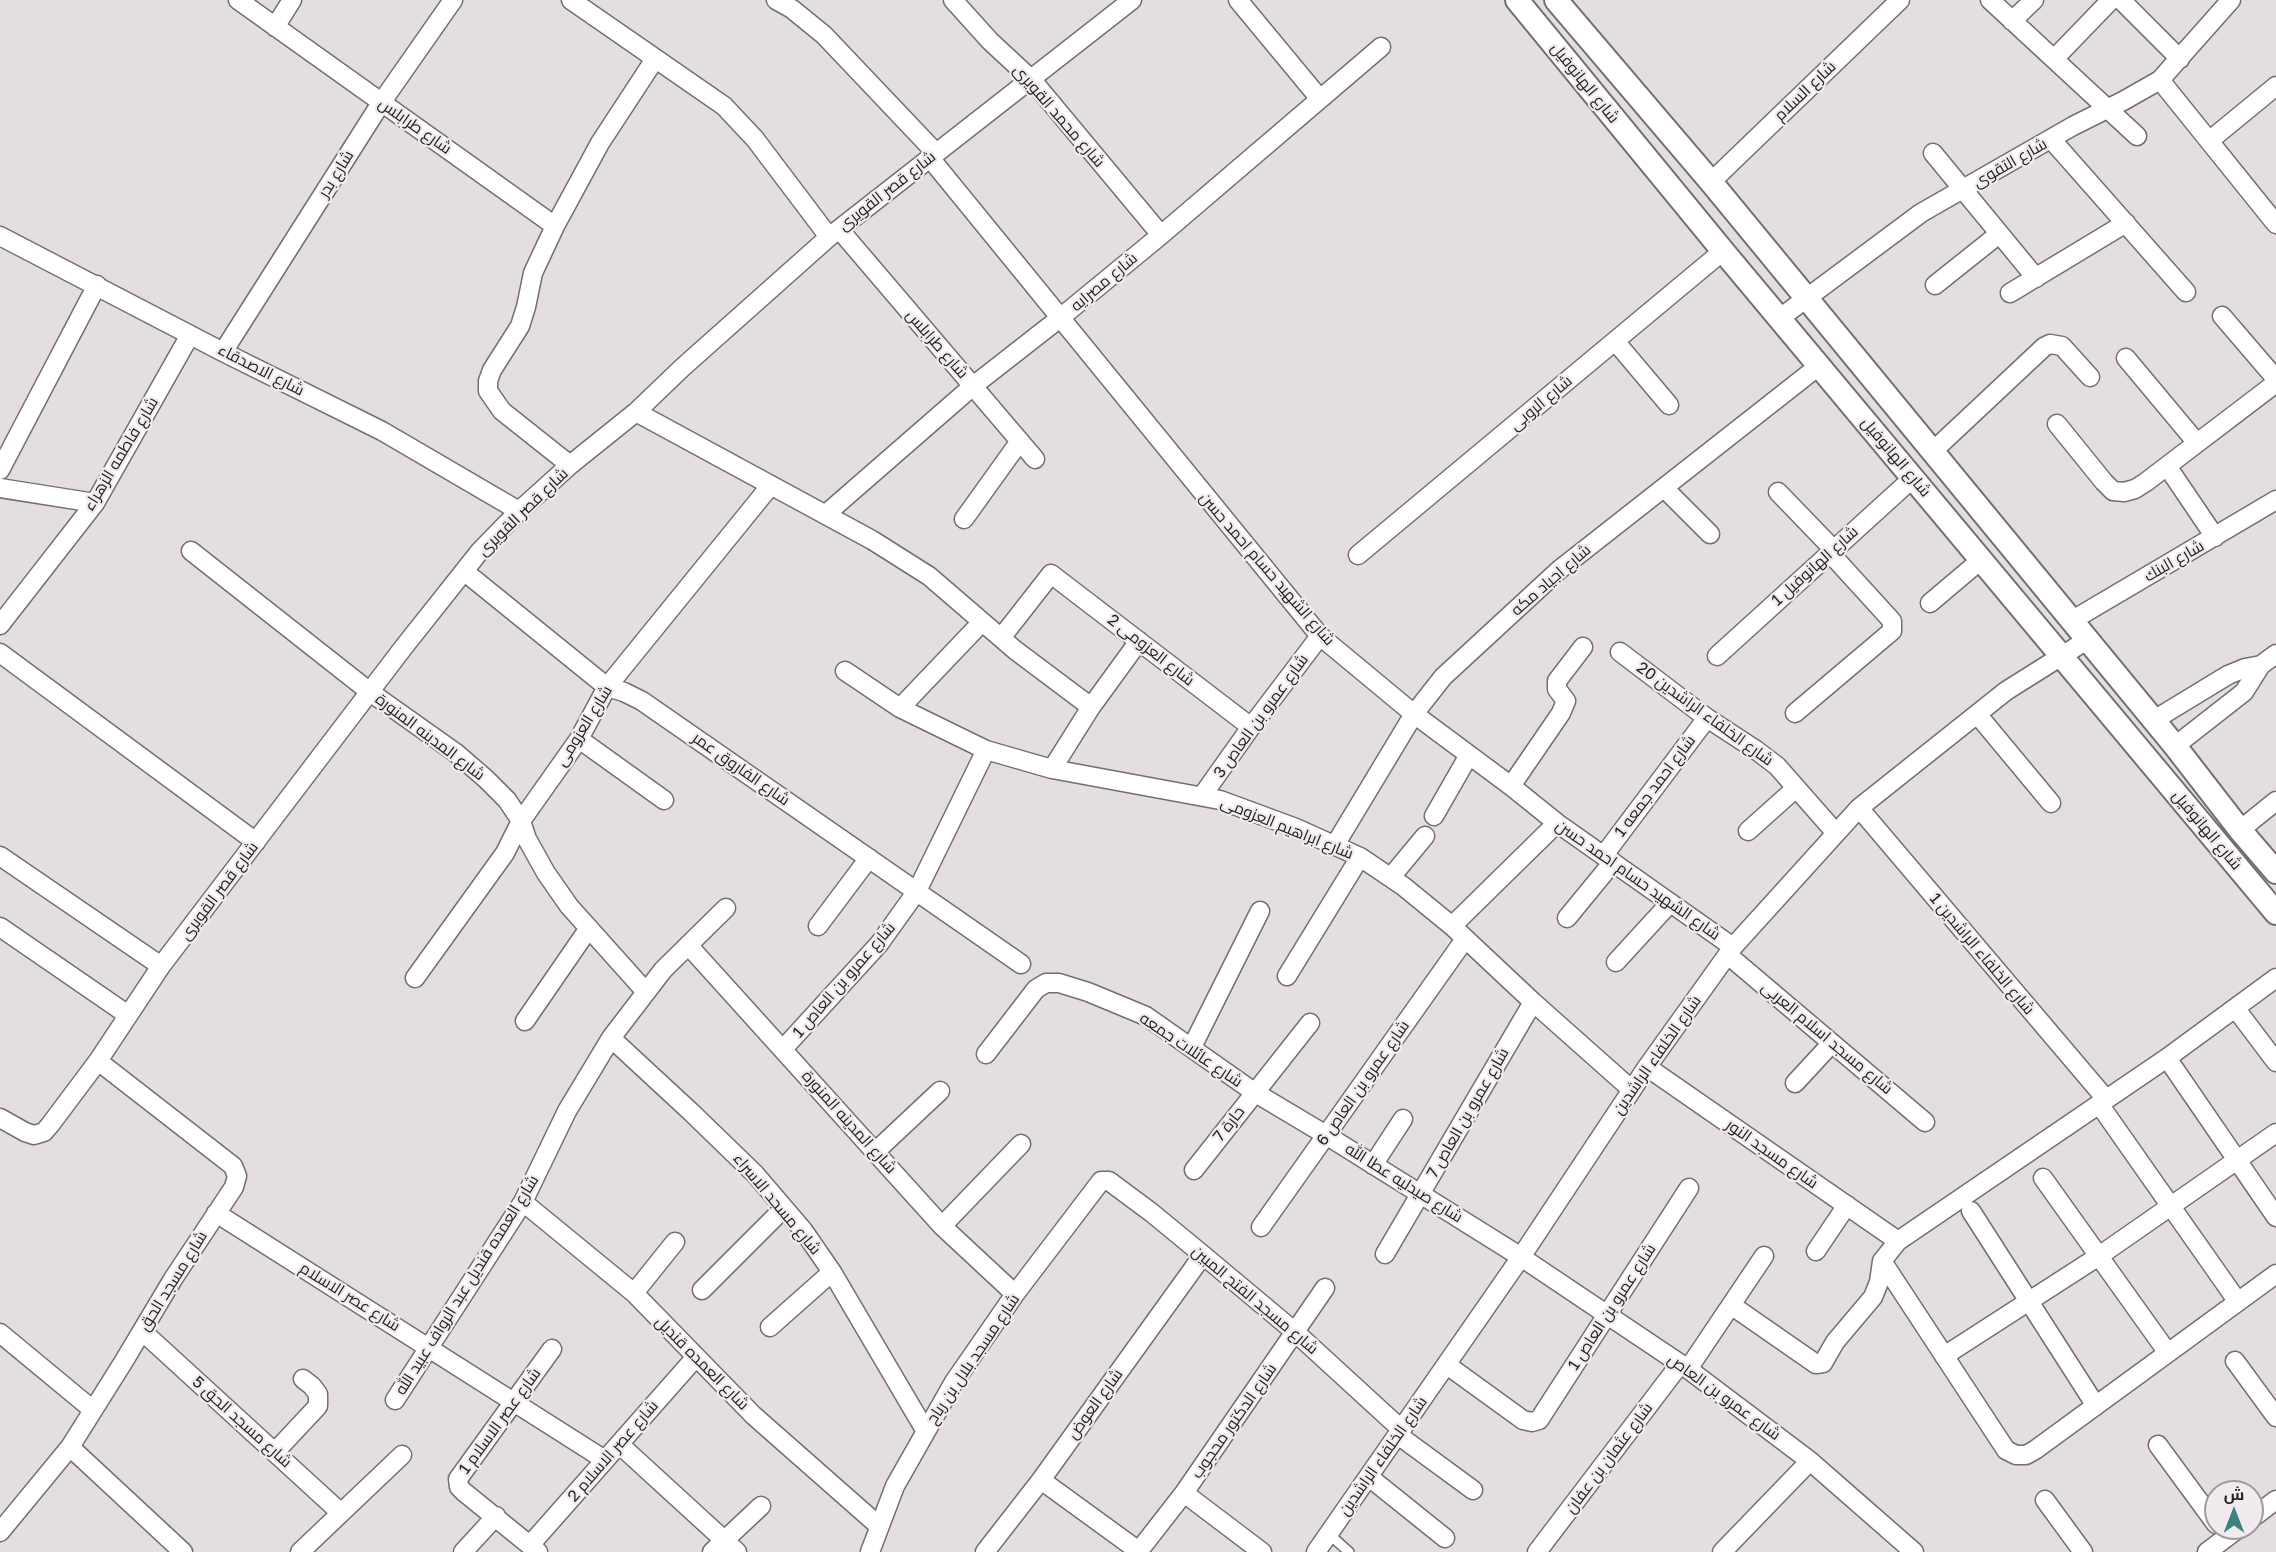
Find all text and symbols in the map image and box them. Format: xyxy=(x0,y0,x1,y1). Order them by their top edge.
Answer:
street label: شارع الهانوفيل xyxy=(1547,39,1623,127)
street label: شارع السلام xyxy=(1770,57,1840,125)
street label: شارع محمد القويرى xyxy=(1009,61,1109,171)
street label: شارع طرابلس xyxy=(375,94,455,158)
street label: شارع التقوى xyxy=(1970,134,2050,192)
street label: شارع بدر xyxy=(314,147,358,201)
street label: شارع قصر القويرى xyxy=(835,147,939,235)
street label: شارع مصرايه xyxy=(1067,249,1141,315)
street label: شارع طرابلس xyxy=(902,306,972,382)
street label: شارع الاصدقاء xyxy=(215,340,307,400)
street label: شارع الروبى xyxy=(1506,371,1576,435)
street label: شارع فاطمه الزهراء xyxy=(79,394,163,514)
street label: شارع الهانوفيل xyxy=(1857,413,1935,501)
street label: شارع قصر القويرى xyxy=(474,464,572,560)
street label: شارع الشهيد حسام احمد حسن xyxy=(1195,488,1339,650)
street label: شارع الهانوفيل 1 xyxy=(1768,522,1862,610)
street label: شارع البنك xyxy=(2141,536,2207,586)
street label: شارع اجياد مكه xyxy=(1507,540,1595,620)
street label: شارع العزومى 2 xyxy=(1104,610,1198,690)
street label: شارع عمرو بن العاص 3 xyxy=(1210,650,1312,782)
street label: شارع الخلفاء الراشدين 20 xyxy=(1633,658,1777,770)
street label: شارع العزومى xyxy=(552,682,616,770)
street label: شارع المدينه المنورة xyxy=(371,690,489,784)
street label: شارع الفاروق عمر xyxy=(689,728,793,810)
street label: شارع احمد جمعه 1 xyxy=(1611,731,1699,841)
street label: شارع الهانوفيل xyxy=(2168,786,2246,874)
street label: شارع ابراهيم العزومى xyxy=(1218,793,1356,863)
street label: شارع الشهيد حسام احمد حسن xyxy=(1552,816,1724,944)
street label: شارع قصر القويرى xyxy=(176,838,262,944)
street label: شارع الخلفاء الراشدين 1 xyxy=(1926,889,2038,1019)
street label: شارع عمرو بن العاص 1 xyxy=(789,918,899,1042)
street label: شارع مسجد اسلام العربى xyxy=(1757,977,1897,1099)
street label: شارع الخلفاء الراشدين xyxy=(1609,992,1705,1118)
street label: شارع عائلات جمعه xyxy=(1136,1009,1246,1091)
street label: شارع عمرو بن العاص 6 xyxy=(1313,1017,1413,1149)
street label: شارع عمرو بن العاص 7 xyxy=(1423,1044,1513,1182)
street label: شارع المدينه المنورة xyxy=(798,1066,900,1178)
street label: حارة 7 xyxy=(1209,1102,1249,1146)
street label: شارع مسجد النور xyxy=(1722,1115,1822,1193)
street label: شارع صيدليه عطا الله xyxy=(1342,1139,1466,1227)
street label: شارع مسجد الاسراء xyxy=(729,1149,825,1259)
street label: شارع العمده قنديل عبد الرواف عبيد الله xyxy=(391,1172,543,1398)
street label: شارع مسجد الحق xyxy=(135,1228,211,1334)
street label: شارع عمرو بن العاص 1 xyxy=(1564,1240,1660,1374)
street label: شارع مسجد الفتح المبين xyxy=(1188,1242,1322,1358)
street label: شارع عصر الاسلام xyxy=(296,1258,404,1336)
street label: شارع مسجد بلال بن رباح xyxy=(922,1290,1024,1428)
street label: شارع العمده قنديل xyxy=(651,1312,753,1414)
street label: شارع عمرو بن العاص xyxy=(1664,1350,1784,1444)
street label: شارع الدكتور محجوب xyxy=(1187,1360,1281,1482)
street label: شارع عصر الاسلام 1 xyxy=(455,1364,545,1478)
street label: شارع العوض xyxy=(1063,1365,1127,1443)
street label: شارع مسجد الحق 5 xyxy=(188,1372,296,1472)
street label: شارع الخلفاء الراشدين xyxy=(1335,1393,1431,1519)
street label: شارع عصر الاسلام 2 xyxy=(564,1396,662,1506)
street label: شارع عثمان بن عفان xyxy=(1561,1399,1657,1517)
north arrow xyxy=(2204,1480,2264,1540)
text: ش xyxy=(2224,1484,2244,1504)

